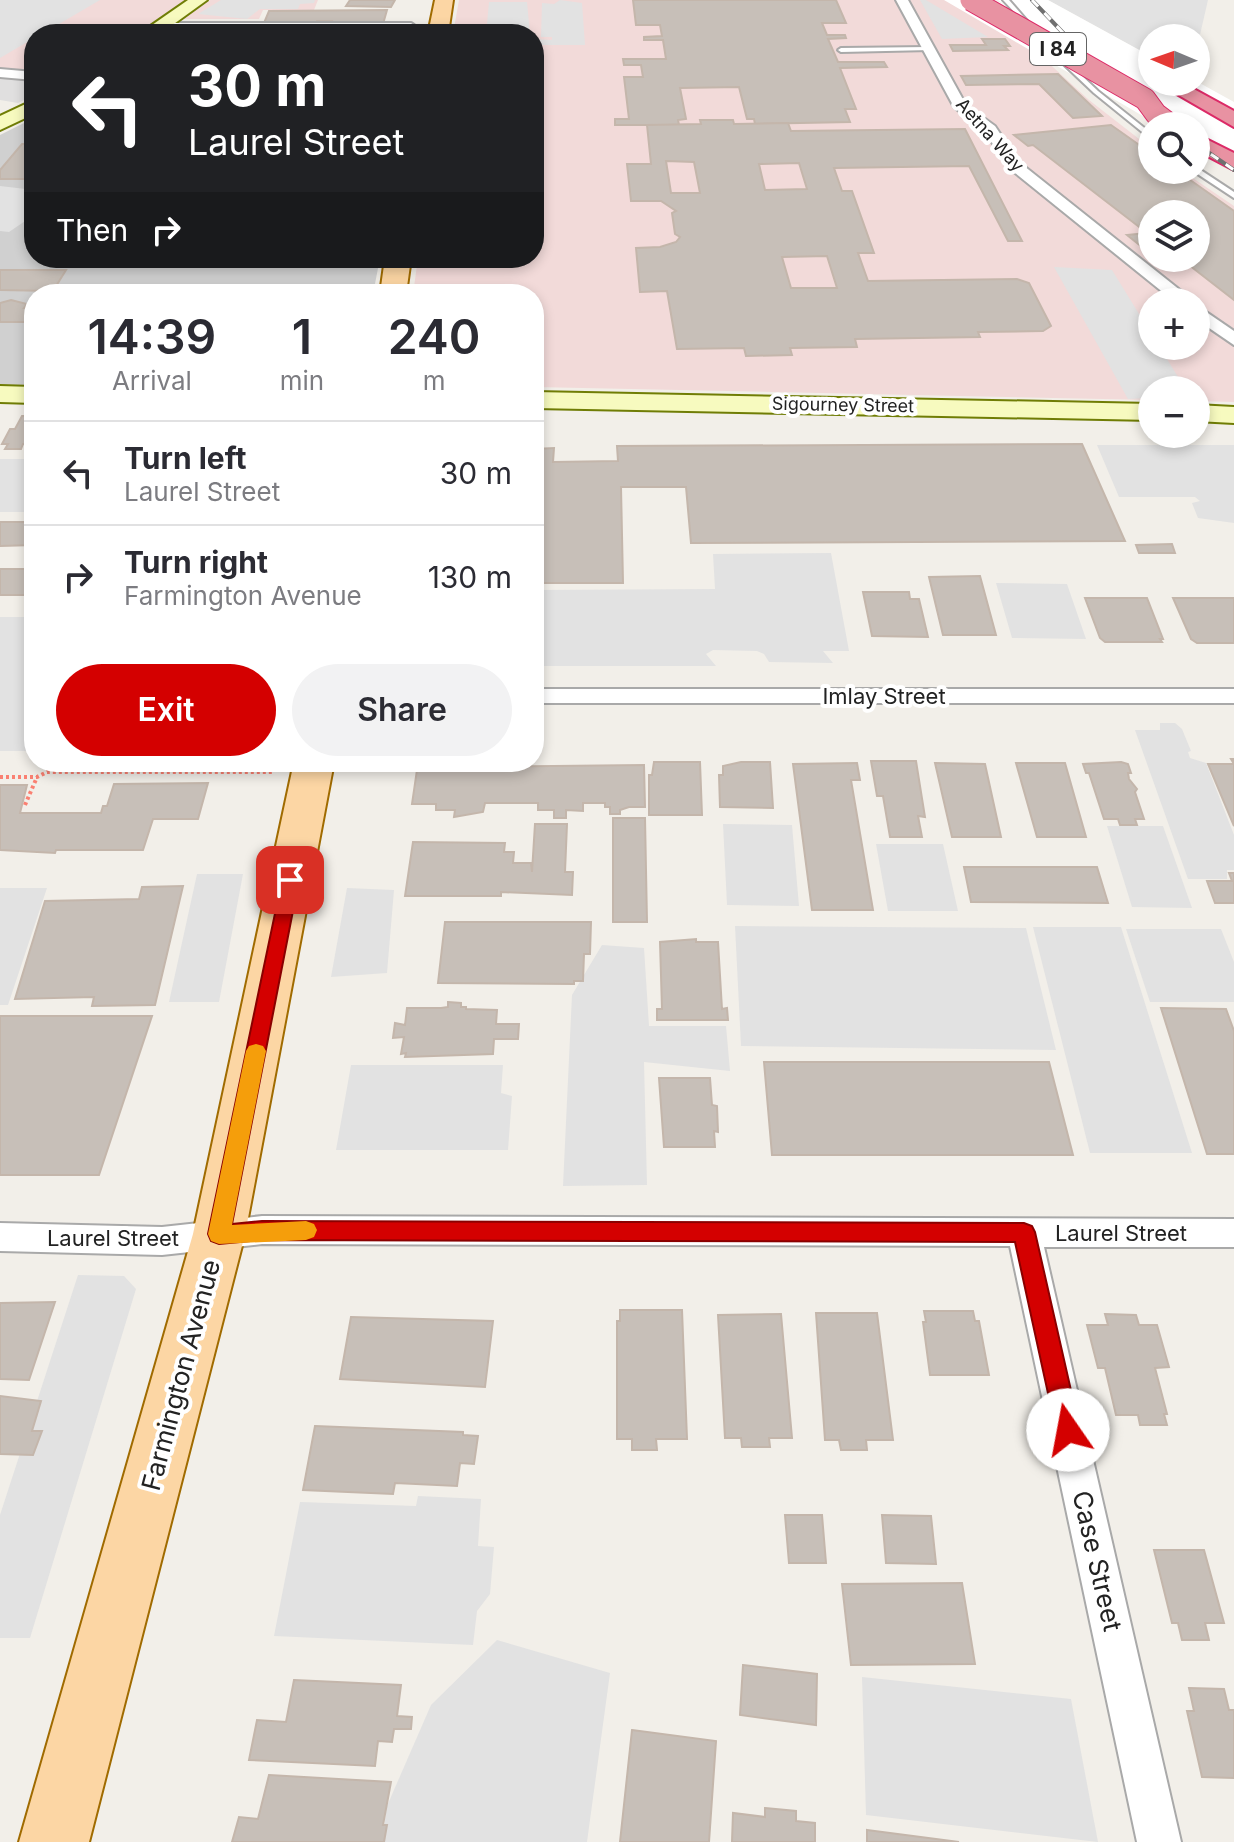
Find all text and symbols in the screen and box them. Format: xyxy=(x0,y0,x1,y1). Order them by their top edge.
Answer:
north arrow xyxy=(1138,24,1210,96)
map controls xyxy=(1138,24,1210,448)
road number: I 84 xyxy=(1030,33,1086,65)
text: 30 m xyxy=(188,52,326,120)
icon: left xyxy=(56,56,160,160)
street label: Aetna Way xyxy=(952,94,1029,176)
button: search xyxy=(1138,112,1210,184)
text: Laurel Street xyxy=(188,120,404,164)
button: layers xyxy=(1138,200,1210,272)
icon: right xyxy=(144,208,188,252)
text: Then xyxy=(56,212,128,248)
button: + xyxy=(1138,288,1210,360)
text: 14:39 xyxy=(87,307,216,366)
text: 1 xyxy=(292,307,312,366)
text: 240 xyxy=(388,307,481,366)
text: Arrival xyxy=(112,365,192,396)
text: min xyxy=(280,365,324,396)
text: m xyxy=(423,365,445,396)
button: − xyxy=(1138,376,1210,448)
street label: Sigourney Street xyxy=(772,393,914,416)
text: Turn left xyxy=(124,440,246,476)
icon: left xyxy=(56,451,100,495)
text: 30 m xyxy=(440,455,512,491)
text: Laurel Street xyxy=(124,476,280,507)
text: Turn right xyxy=(124,544,268,580)
icon: right xyxy=(56,555,100,599)
text: 130 m xyxy=(428,559,512,595)
text: Farmington Avenue xyxy=(124,580,362,611)
button: Exit xyxy=(56,664,276,756)
button: Share xyxy=(292,664,512,756)
street label: Imlay Street xyxy=(822,683,946,709)
pin xyxy=(256,846,324,914)
icon: arrive xyxy=(268,858,312,902)
street label: Laurel Street xyxy=(1055,1220,1187,1246)
street label: Laurel Street xyxy=(47,1225,179,1251)
street label: Farmington Avenue xyxy=(135,1256,226,1494)
position arrow xyxy=(1026,1388,1110,1472)
street label: Case Street xyxy=(1066,1488,1129,1634)

